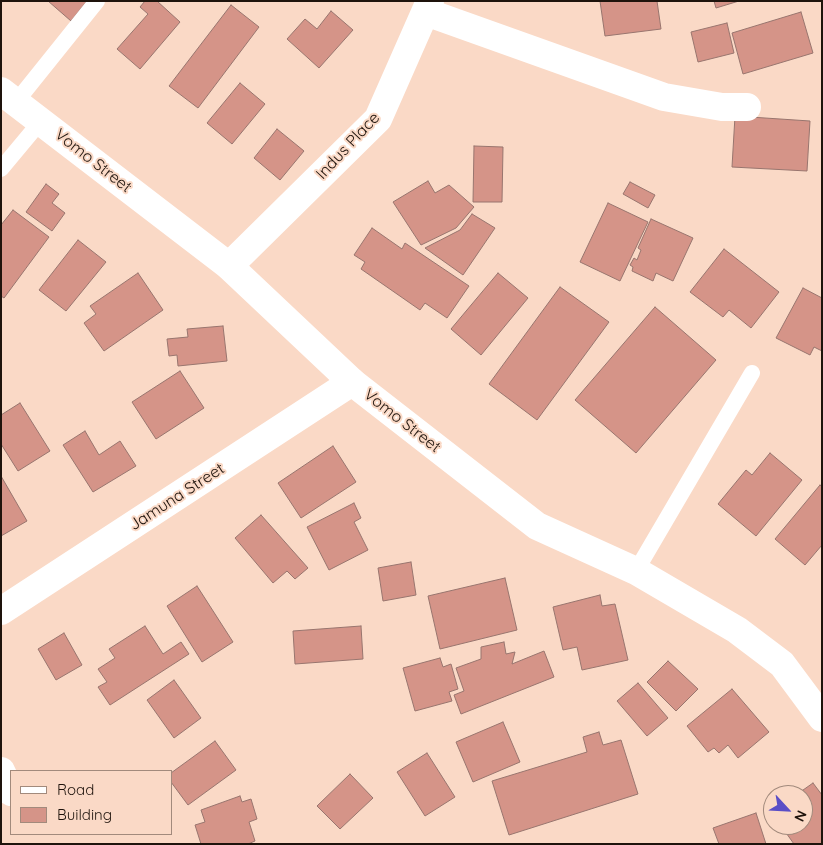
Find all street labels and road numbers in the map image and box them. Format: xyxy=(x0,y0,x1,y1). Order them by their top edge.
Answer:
street label: Indus Place xyxy=(312,109,384,183)
street label: Vomo Street xyxy=(51,125,135,197)
street label: Vomo Street xyxy=(360,385,444,457)
street label: Jamuna Street xyxy=(126,459,228,535)

